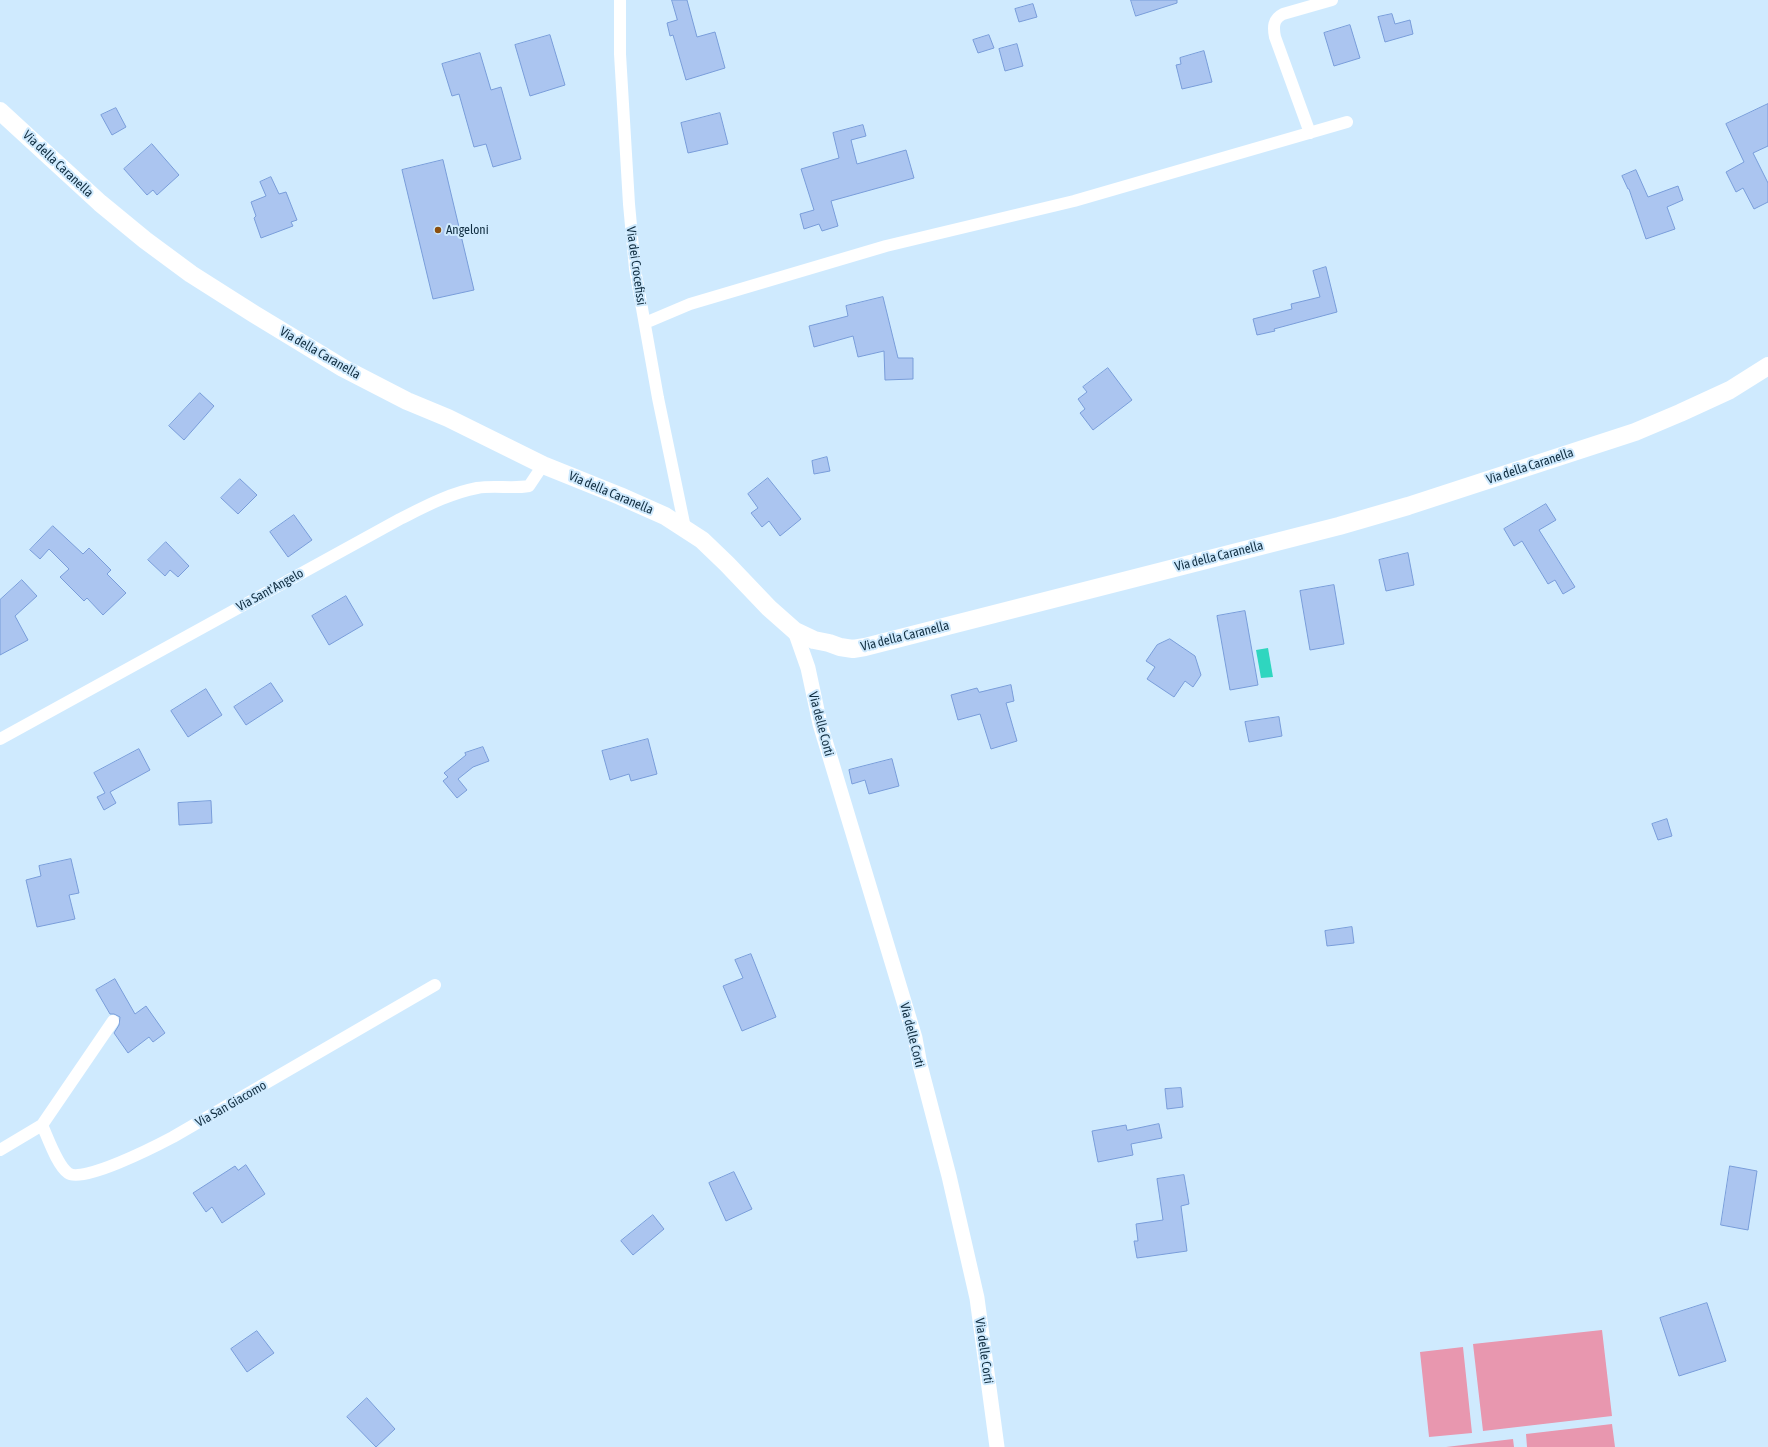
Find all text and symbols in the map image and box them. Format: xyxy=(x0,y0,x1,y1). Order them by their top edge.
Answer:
street label: Via della Caranella xyxy=(20,127,96,201)
place label: Angeloni xyxy=(446,222,489,238)
marker: Angeloni xyxy=(433,225,443,235)
street label: Via dei Crocefissi xyxy=(623,226,649,306)
street label: Via della Caranella xyxy=(277,324,363,382)
street label: Via della Caranella xyxy=(1484,445,1576,487)
street label: Via della Caranella xyxy=(566,468,656,518)
street label: Via della Caranella xyxy=(1173,537,1265,575)
street label: Via Sant'Angelo xyxy=(234,565,306,615)
street label: Via della Caranella xyxy=(859,617,951,655)
street label: Via delle Corti xyxy=(805,690,837,758)
street label: Via delle Corti xyxy=(896,1001,928,1069)
street label: Via San Giacomo xyxy=(193,1077,269,1131)
street label: Via delle Corti xyxy=(972,1317,996,1385)

